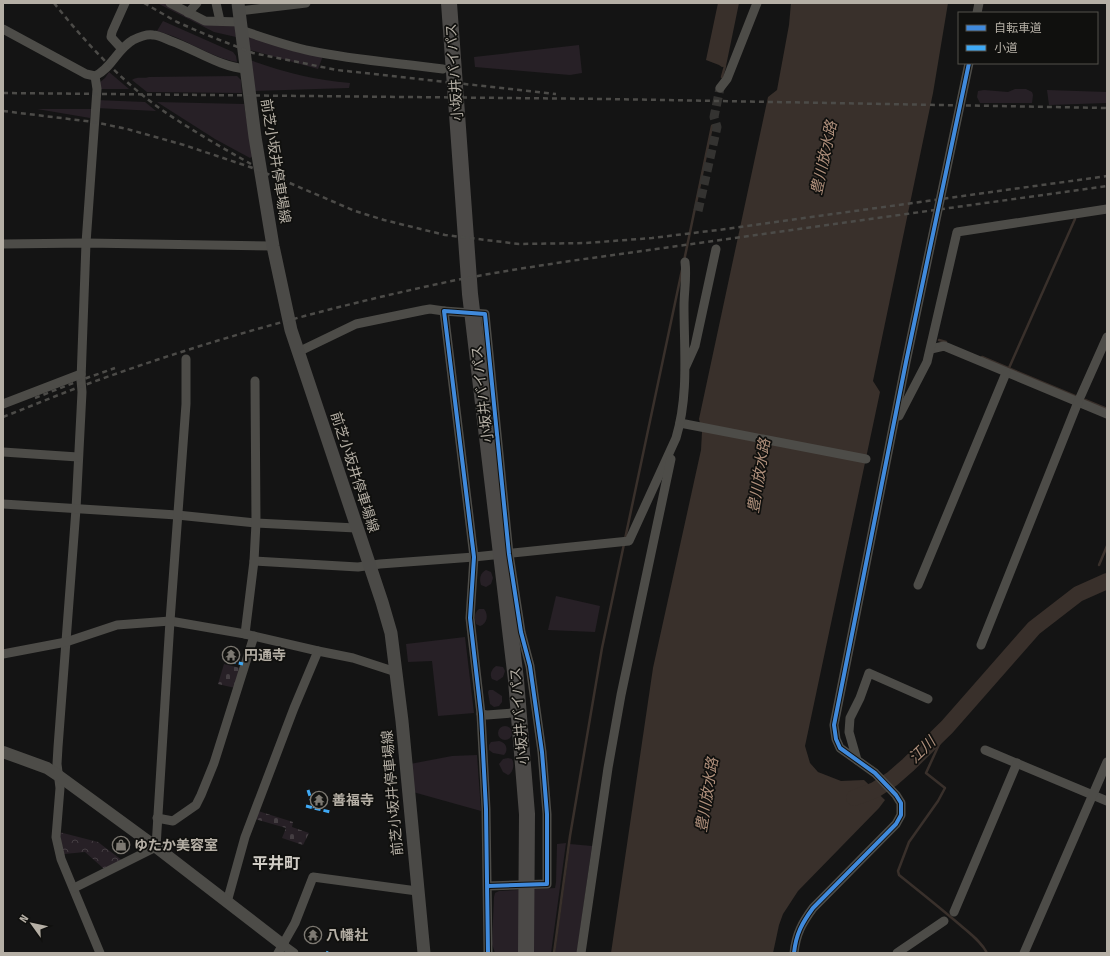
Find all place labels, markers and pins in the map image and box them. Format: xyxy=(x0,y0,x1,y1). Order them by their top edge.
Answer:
temple icon: 円通寺 xyxy=(221,645,241,665)
place label: 円通寺 xyxy=(244,647,286,664)
temple icon: 善福寺 xyxy=(309,790,329,810)
place label: 善福寺 xyxy=(332,792,374,809)
shop icon: ゆたか美容室 xyxy=(111,835,131,855)
place label: ゆたか美容室 xyxy=(134,837,218,854)
temple icon: 八幡社 xyxy=(303,925,323,945)
place label: 八幡社 xyxy=(326,927,368,944)

